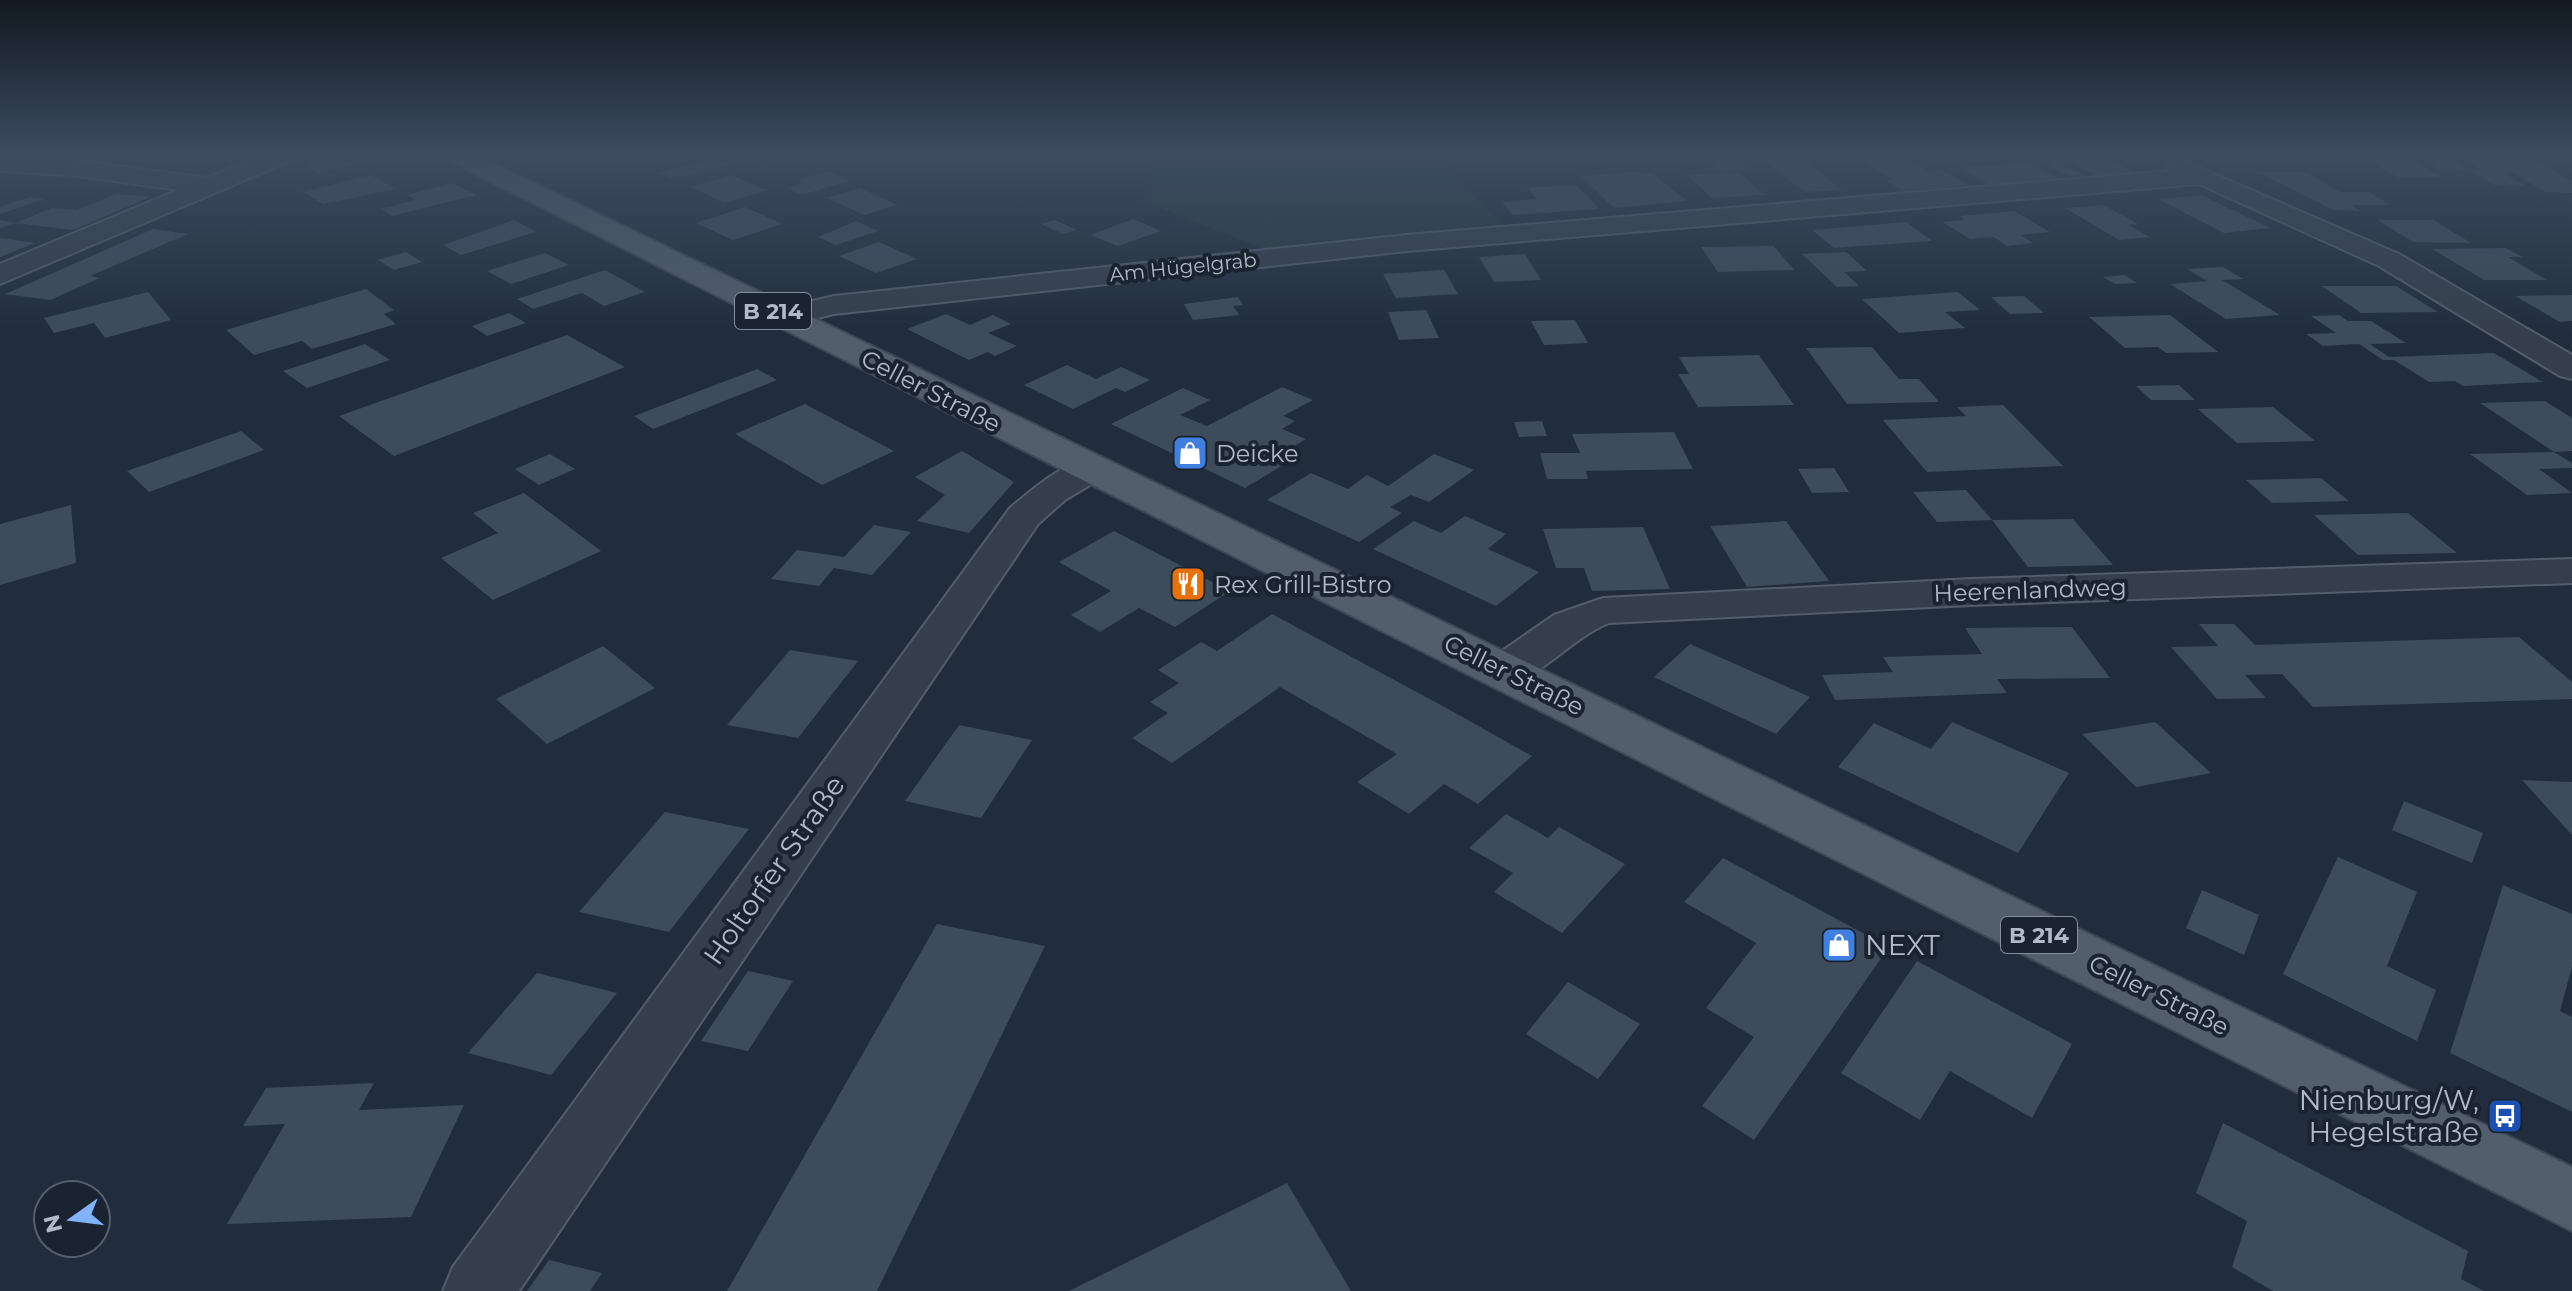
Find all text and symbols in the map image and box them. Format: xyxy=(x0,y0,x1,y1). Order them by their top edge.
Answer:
street label: Am Hügelgrab xyxy=(1108,247,1258,287)
road number: B 214 xyxy=(735,293,811,329)
street label: Celler Straße xyxy=(857,344,1005,438)
shop icon: Deicke xyxy=(1171,434,1209,472)
place label: Deicke xyxy=(1216,439,1298,468)
restaurant icon: Rex Grill-Bistro xyxy=(1169,565,1207,603)
place label: Rex Grill-Bistro xyxy=(1214,570,1392,599)
street label: Heerenlandweg xyxy=(1933,572,2127,608)
street label: Celler Straße xyxy=(1439,629,1589,721)
street label: Holtorfer Straße xyxy=(696,769,852,971)
road number: B 214 xyxy=(2001,917,2077,953)
shop icon: NEXT xyxy=(1820,926,1858,964)
place label: NEXT xyxy=(1865,928,1940,962)
street label: Celler Straße xyxy=(2084,949,2234,1041)
place label: Nienburg/W, Hegelstraße xyxy=(2299,1083,2479,1149)
bus stop icon: Nienburg/W, Hegelstraße xyxy=(2486,1097,2524,1135)
north arrow xyxy=(32,1179,112,1259)
text: N xyxy=(38,1212,68,1236)

